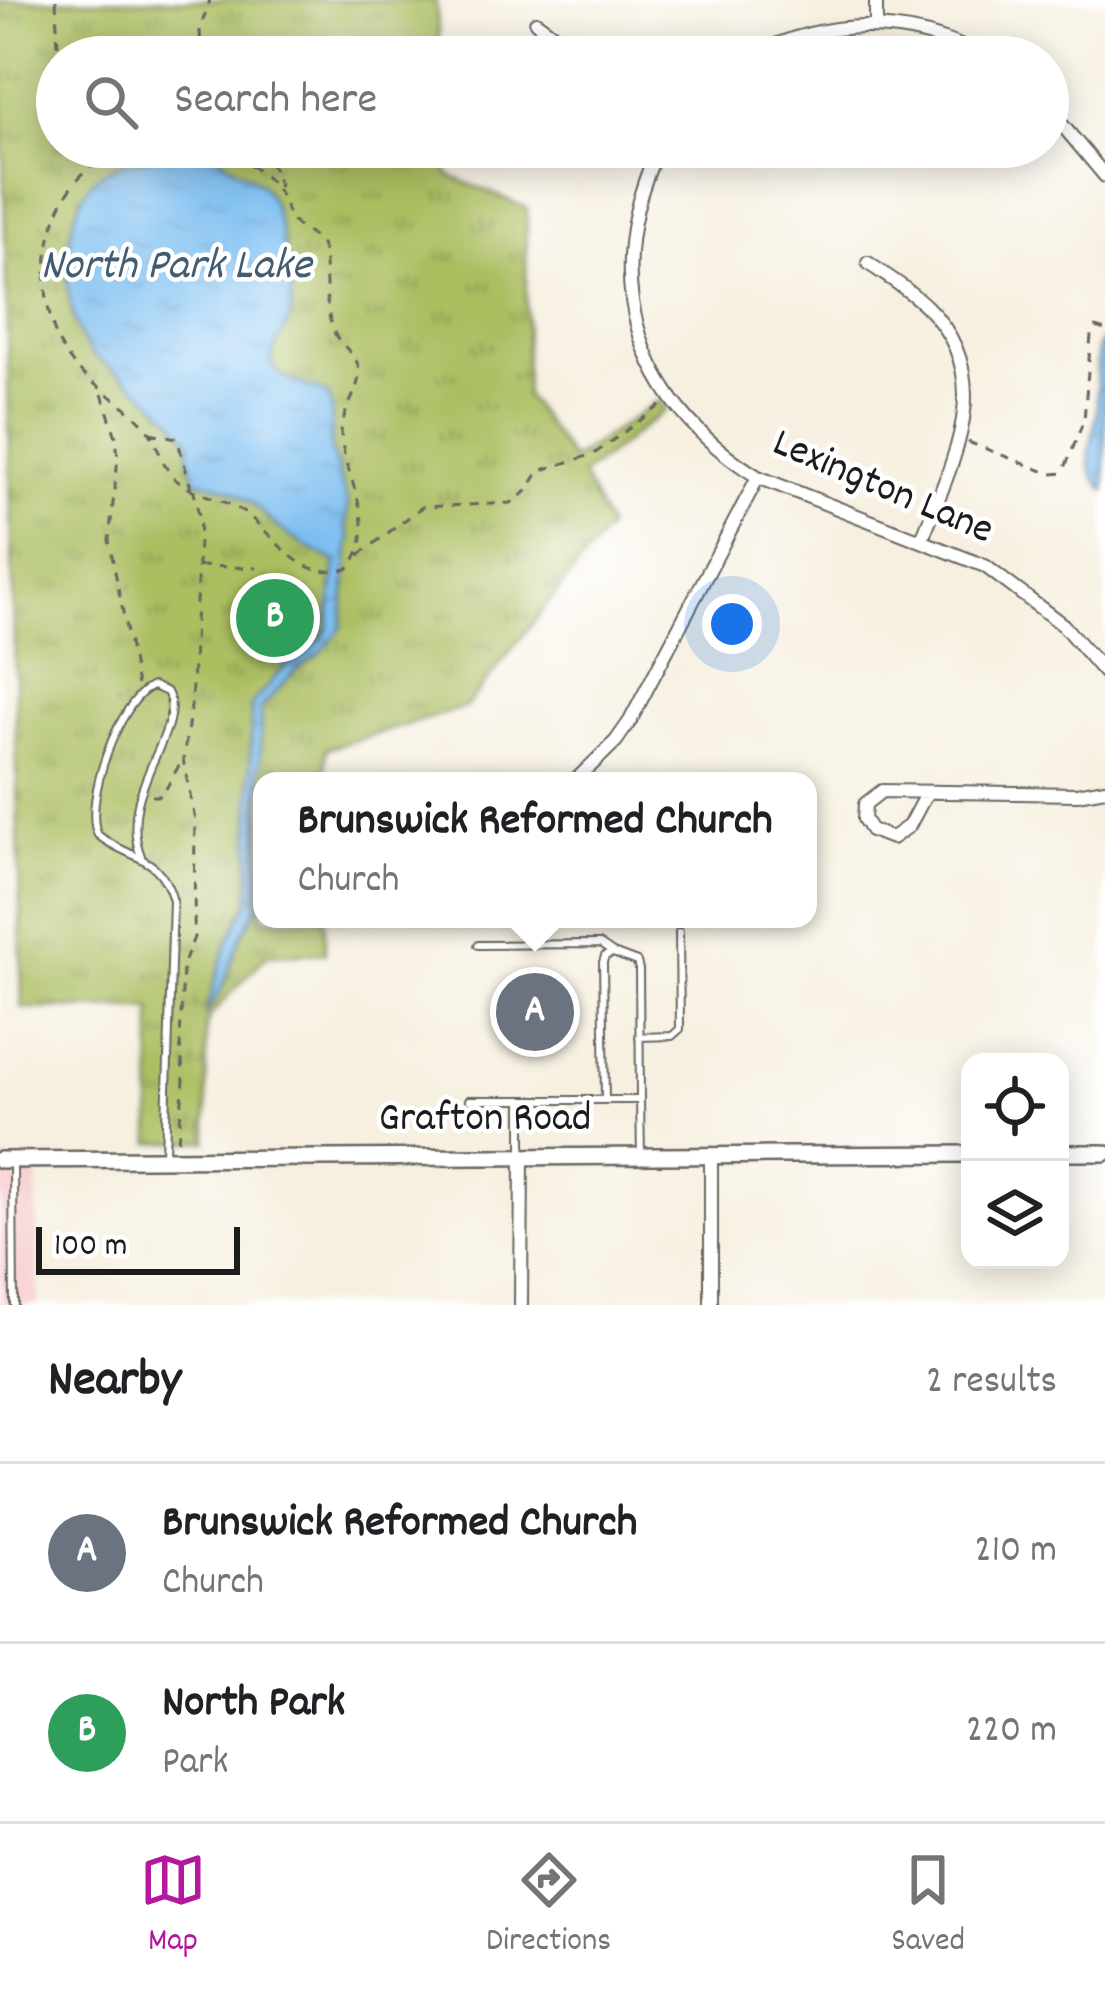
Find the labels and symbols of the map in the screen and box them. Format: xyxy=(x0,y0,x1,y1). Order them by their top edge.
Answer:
water label: North Park Lake xyxy=(40,236,314,300)
street label: Lexington Lane xyxy=(762,416,1002,562)
pin: B xyxy=(236,573,314,663)
your location xyxy=(702,594,762,654)
pin: A xyxy=(496,967,574,1057)
street label: Grafton Road xyxy=(378,1091,592,1151)
scale bar xyxy=(36,1221,240,1274)

